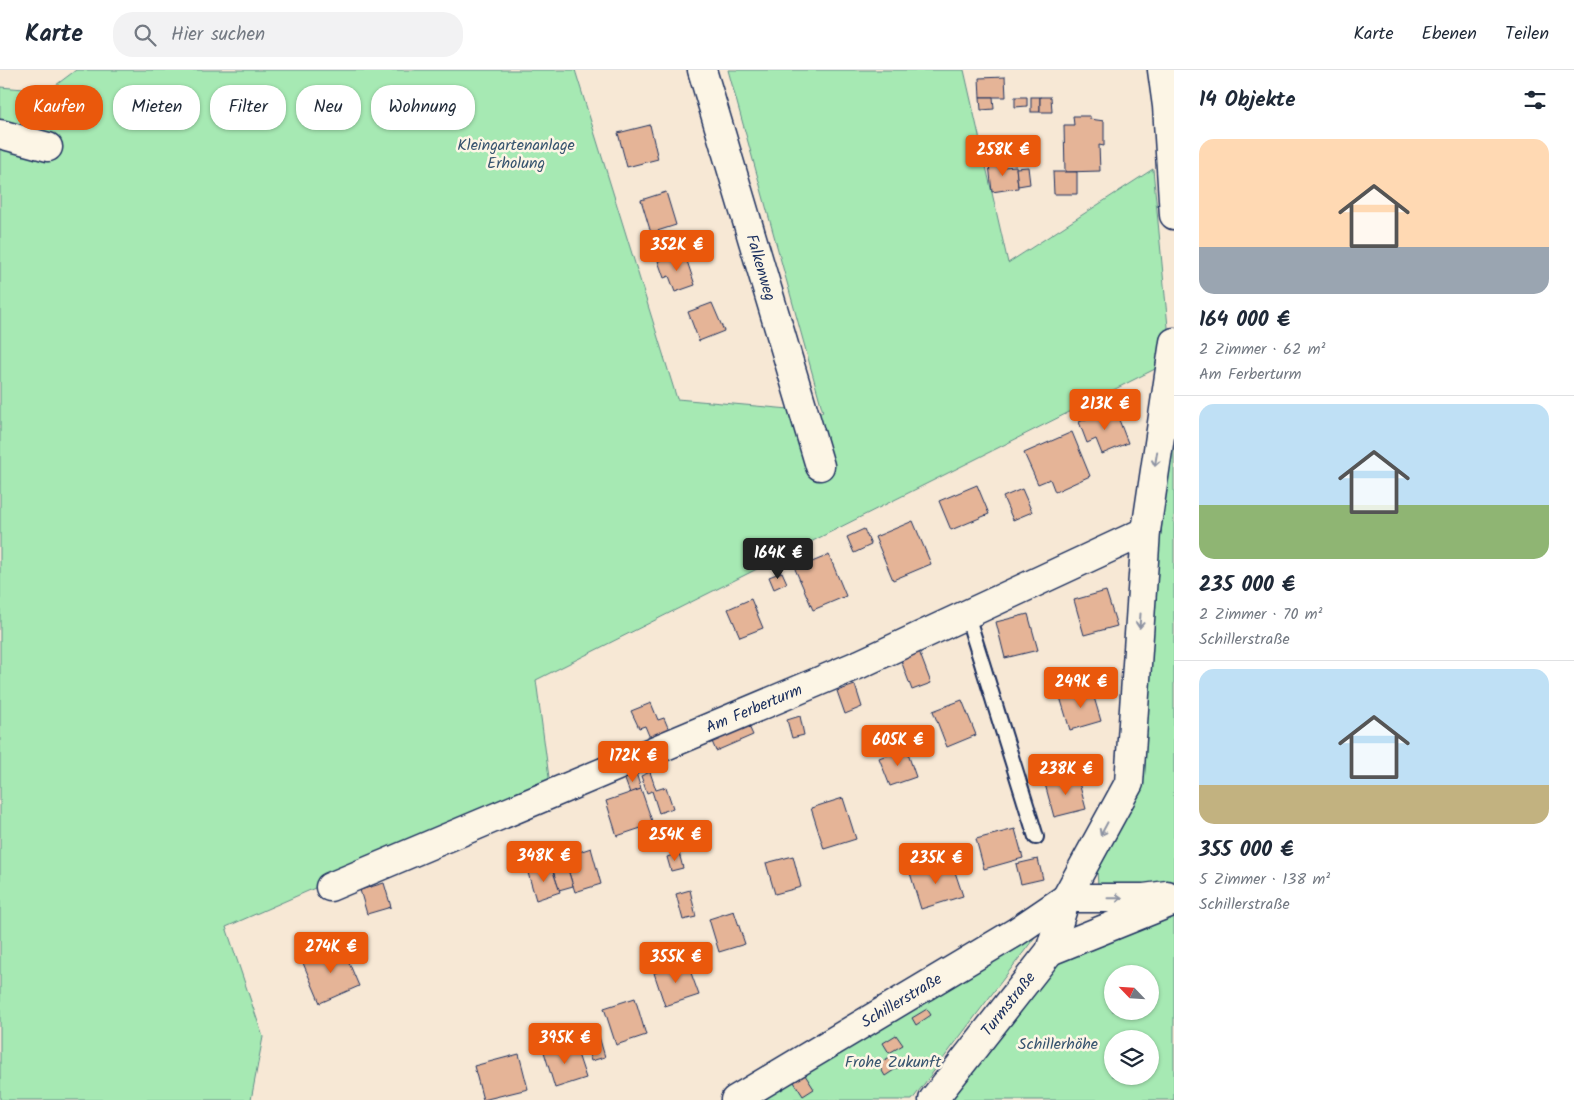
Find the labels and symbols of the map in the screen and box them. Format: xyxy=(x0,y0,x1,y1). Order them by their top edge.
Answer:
park label: Kleingartenanlage Erholung xyxy=(457,133,575,176)
pin: 258K € xyxy=(962,134,1044,177)
pin: 352K € xyxy=(636,230,718,272)
street label: Falkenweg xyxy=(739,231,783,304)
pin: 213K € xyxy=(1064,388,1146,431)
one-way arrow xyxy=(1151,451,1161,467)
pin: 164K € xyxy=(737,538,819,580)
one-way arrow xyxy=(1135,613,1144,629)
pin: 249K € xyxy=(1040,666,1122,709)
street label: Am Ferberturm xyxy=(702,677,806,740)
pin: 605K € xyxy=(857,724,939,767)
pin: 172K € xyxy=(592,740,674,783)
pin: 238K € xyxy=(1025,754,1107,796)
pin: 254K € xyxy=(634,820,716,862)
one-way arrow xyxy=(1099,822,1109,837)
pin: 348K € xyxy=(503,840,585,883)
pin: 235K € xyxy=(895,842,977,885)
one-way arrow xyxy=(1106,893,1123,903)
pin: 274K € xyxy=(290,932,372,974)
pin: 355K € xyxy=(635,942,717,984)
north arrow xyxy=(1104,965,1159,1020)
street label: Schillerstraße xyxy=(856,966,947,1034)
street label: Turmstraße xyxy=(975,966,1042,1042)
pin: 395K € xyxy=(524,1022,606,1065)
park label: Schillerhöhe xyxy=(1018,1032,1098,1057)
park label: Frohe Zukunft xyxy=(845,1050,942,1075)

